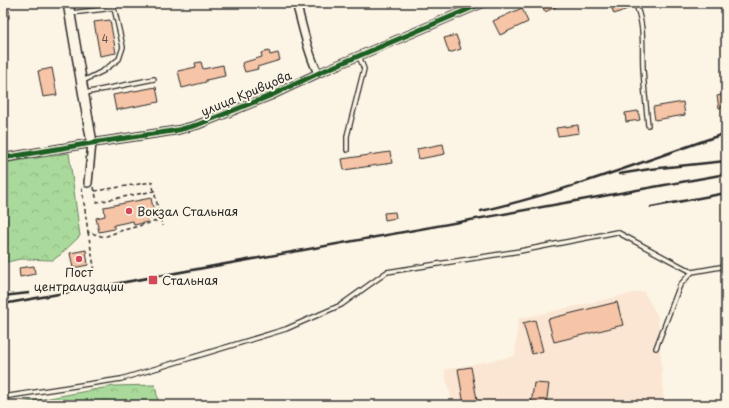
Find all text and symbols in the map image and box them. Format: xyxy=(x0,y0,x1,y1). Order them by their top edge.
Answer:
house number: 4 xyxy=(102,31,109,46)
street label: улица Кривцова xyxy=(198,66,295,120)
place label: Вокзал Стальная xyxy=(137,202,238,220)
marker: Вокзал Стальная xyxy=(124,206,134,216)
marker: Пост централизации xyxy=(74,254,84,264)
place label: Пост централизации xyxy=(34,263,124,295)
place label: Стальная xyxy=(162,271,218,289)
marker: Стальная xyxy=(147,274,159,286)

